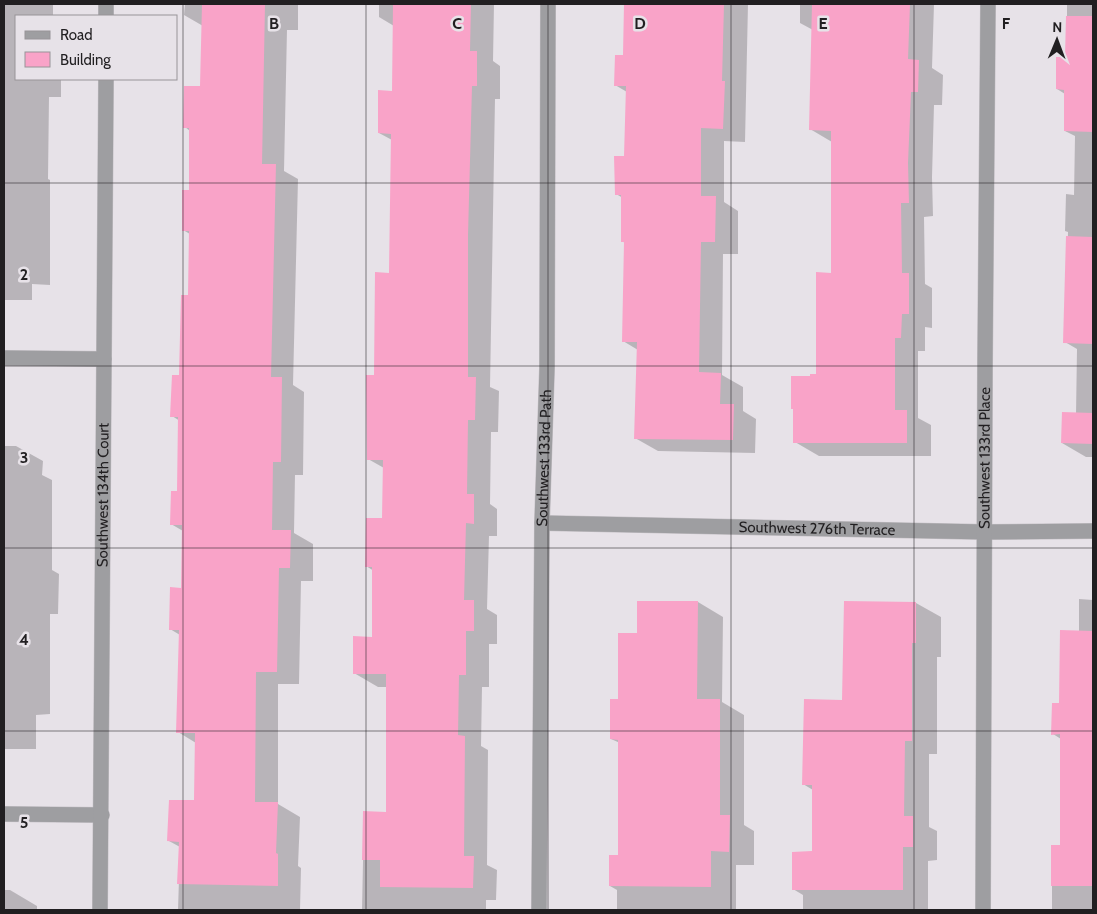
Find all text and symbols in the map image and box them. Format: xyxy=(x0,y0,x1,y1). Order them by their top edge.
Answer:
text: B xyxy=(269,14,279,33)
text: C xyxy=(452,14,462,33)
text: D xyxy=(634,14,646,33)
text: E xyxy=(818,14,828,33)
text: F xyxy=(1002,14,1011,33)
legend xyxy=(15,15,178,80)
north arrow xyxy=(1032,15,1082,65)
text: N xyxy=(1052,18,1062,36)
text: Road xyxy=(60,26,93,44)
text: Building xyxy=(60,51,111,69)
text: 2 xyxy=(20,265,28,284)
street label: Southwest 133rd Place xyxy=(975,387,994,529)
street label: Southwest 133rd Path xyxy=(533,389,555,527)
street label: Southwest 134th Court xyxy=(93,423,113,567)
text: 3 xyxy=(20,448,28,467)
street label: Southwest 276th Terrace xyxy=(738,518,896,539)
text: 4 xyxy=(19,630,29,649)
text: 5 xyxy=(20,813,28,832)

